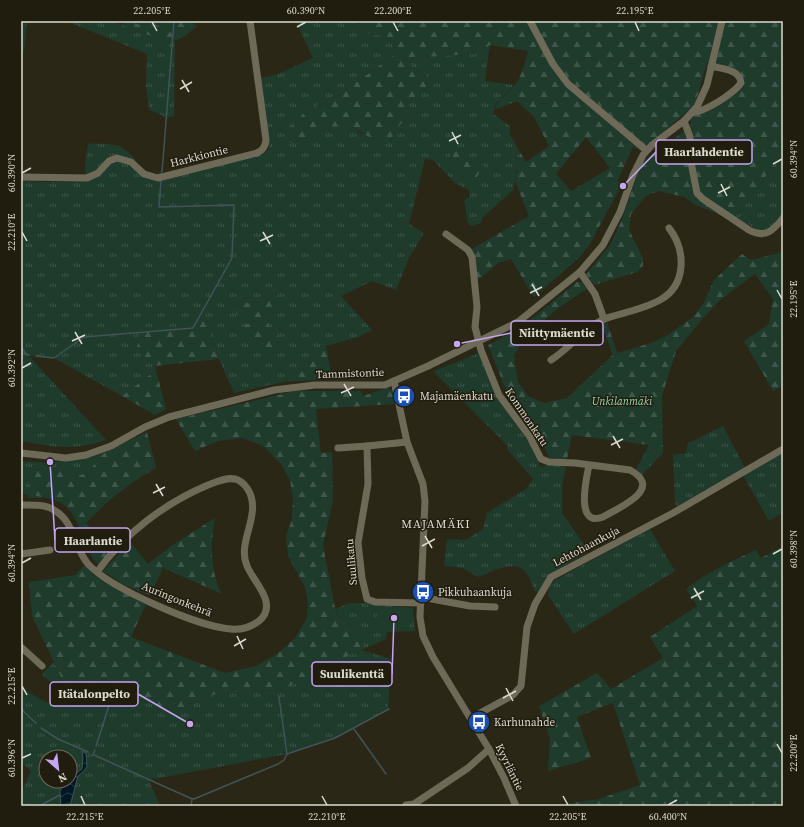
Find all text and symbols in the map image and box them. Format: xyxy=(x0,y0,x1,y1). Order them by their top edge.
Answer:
text: 22.205°E xyxy=(133,4,171,17)
text: 60.390°N xyxy=(287,4,325,17)
text: 22.200°E xyxy=(374,4,412,17)
text: 22.195°E xyxy=(616,4,654,17)
callout: Haarlahdentie xyxy=(656,140,752,164)
text: 60.394°N xyxy=(787,140,800,178)
street label: Harkkiontie xyxy=(169,142,230,171)
text: Haarlahdentie xyxy=(664,144,744,160)
text: 60.390°N xyxy=(5,154,18,192)
text: 22.210°E xyxy=(5,213,18,251)
text: 22.195°E xyxy=(787,280,800,318)
callout: Niittymäentie xyxy=(511,321,603,345)
text: Niittymäentie xyxy=(519,325,595,341)
text: 60.392°N xyxy=(5,349,18,387)
street label: Tammistontie xyxy=(316,365,385,382)
bus stop icon: Majamäenkatu xyxy=(391,383,417,409)
street label: Kommonkatu xyxy=(502,385,552,450)
place label: Majamäenkatu xyxy=(420,389,494,404)
park label: Unkilanmäki xyxy=(592,394,653,409)
district label: MAJAMÄKI xyxy=(401,516,471,532)
street label: Lehtohaankuja xyxy=(550,522,623,570)
callout: Haarlantie xyxy=(55,528,130,552)
text: 60.398°N xyxy=(787,530,800,568)
text: Haarlantie xyxy=(64,533,122,549)
street label: Suulikatu xyxy=(342,538,361,586)
text: 60.394°N xyxy=(5,544,18,582)
street label: Auringonkehrä xyxy=(140,579,214,621)
bus stop icon: Pikkuhaankuja xyxy=(410,579,436,605)
place label: Pikkuhaankuja xyxy=(438,585,512,600)
callout: Suulikenttä xyxy=(312,662,392,686)
text: Suulikenttä xyxy=(320,666,385,682)
text: 22.215°E xyxy=(5,667,18,705)
callout: Itätalonpelto xyxy=(50,682,138,706)
text: Itätalonpelto xyxy=(58,686,130,702)
bus stop icon: Karhunahde xyxy=(466,709,492,735)
place label: Karhunahde xyxy=(494,715,555,730)
text: 22.200°E xyxy=(787,734,800,772)
text: 60.396°N xyxy=(5,739,18,777)
street label: Kyyrläntie xyxy=(492,741,528,794)
north arrow xyxy=(38,749,78,789)
text: N xyxy=(55,769,70,786)
text: 22.215°E xyxy=(66,810,104,823)
text: 22.210°E xyxy=(308,810,346,823)
text: 22.205°E xyxy=(549,810,587,823)
text: 60.400°N xyxy=(649,810,687,823)

